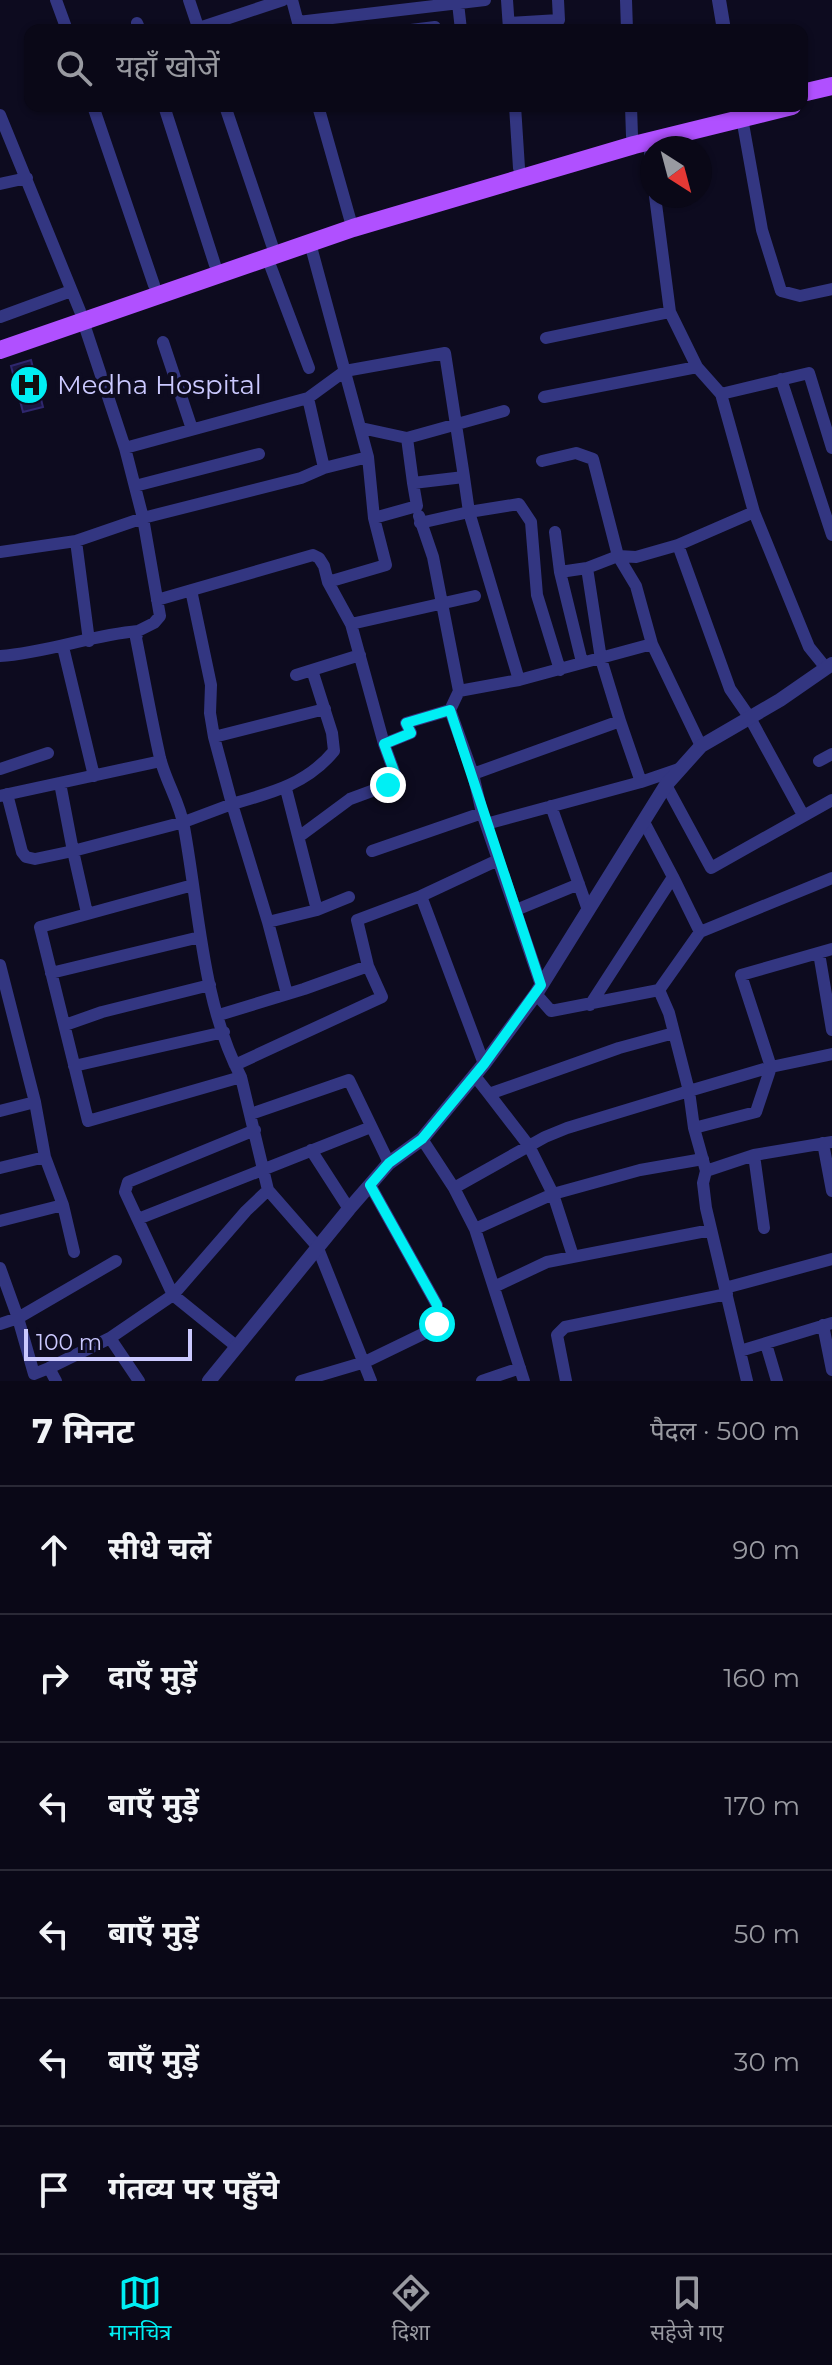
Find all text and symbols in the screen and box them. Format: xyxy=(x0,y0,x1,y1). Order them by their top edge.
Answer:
search box xyxy=(24,24,808,112)
icon: search xyxy=(52,46,96,90)
text: यहाँ खोजें xyxy=(116,48,220,85)
north arrow xyxy=(640,136,712,208)
hospital icon: Medha Hospital xyxy=(8,364,50,406)
place label: Medha Hospital xyxy=(57,369,262,401)
route end xyxy=(370,767,406,803)
route start xyxy=(419,1306,455,1342)
scale bar xyxy=(24,1325,192,1361)
text: 100 m xyxy=(36,1329,102,1356)
text: 7 मिनट xyxy=(32,1410,134,1452)
text: पैदल · 500 m xyxy=(650,1415,800,1447)
icon: ahead xyxy=(32,1528,76,1572)
text: सीधे चलें xyxy=(108,1530,211,1567)
text: 90 m xyxy=(733,1534,800,1566)
icon: right xyxy=(32,1656,76,1700)
text: दाएँ मुड़ें xyxy=(108,1658,197,1695)
text: 160 m xyxy=(723,1662,800,1694)
icon: left xyxy=(32,1784,76,1828)
text: बाएँ मुड़ें xyxy=(108,1786,199,1823)
text: 170 m xyxy=(724,1790,800,1822)
icon: left xyxy=(32,1912,76,1956)
text: बाएँ मुड़ें xyxy=(108,1914,199,1951)
text: 50 m xyxy=(734,1918,800,1950)
icon: left xyxy=(32,2040,76,2084)
text: बाएँ मुड़ें xyxy=(108,2042,199,2079)
text: 30 m xyxy=(734,2046,800,2078)
icon: arrive xyxy=(32,2168,76,2212)
text: गंतव्य पर पहुँचे xyxy=(108,2170,279,2207)
tab: मानचित्र xyxy=(109,2271,172,2349)
tab: दिशा xyxy=(389,2271,433,2349)
tab: सहेजे गए xyxy=(650,2271,723,2349)

